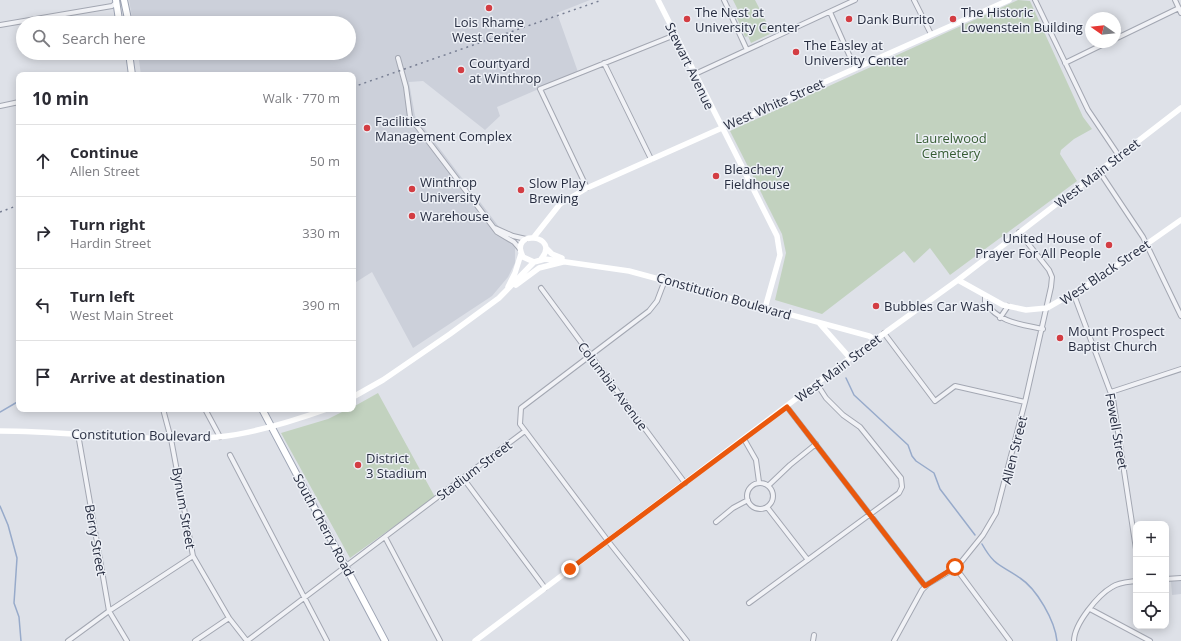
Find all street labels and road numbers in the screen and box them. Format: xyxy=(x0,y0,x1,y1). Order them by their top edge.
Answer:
street label: Stewart Avenue xyxy=(661,19,719,113)
street label: West White Street xyxy=(721,74,828,134)
street label: West Main Street xyxy=(1051,134,1144,212)
street label: West Black Street xyxy=(1056,235,1154,309)
street label: Constitution Boulevard xyxy=(654,268,794,324)
street label: West Main Street xyxy=(791,329,885,406)
street label: Columbia Avenue xyxy=(574,338,652,434)
street label: Fewell Street xyxy=(1101,391,1133,471)
street label: Allen Street xyxy=(997,414,1031,486)
street label: Constitution Boulevard xyxy=(71,425,211,445)
street label: Stadium Street xyxy=(433,436,516,504)
street label: Bynum Street xyxy=(168,466,200,551)
street label: South Cherry Road xyxy=(289,470,359,580)
street label: Berry Street xyxy=(81,503,111,578)

